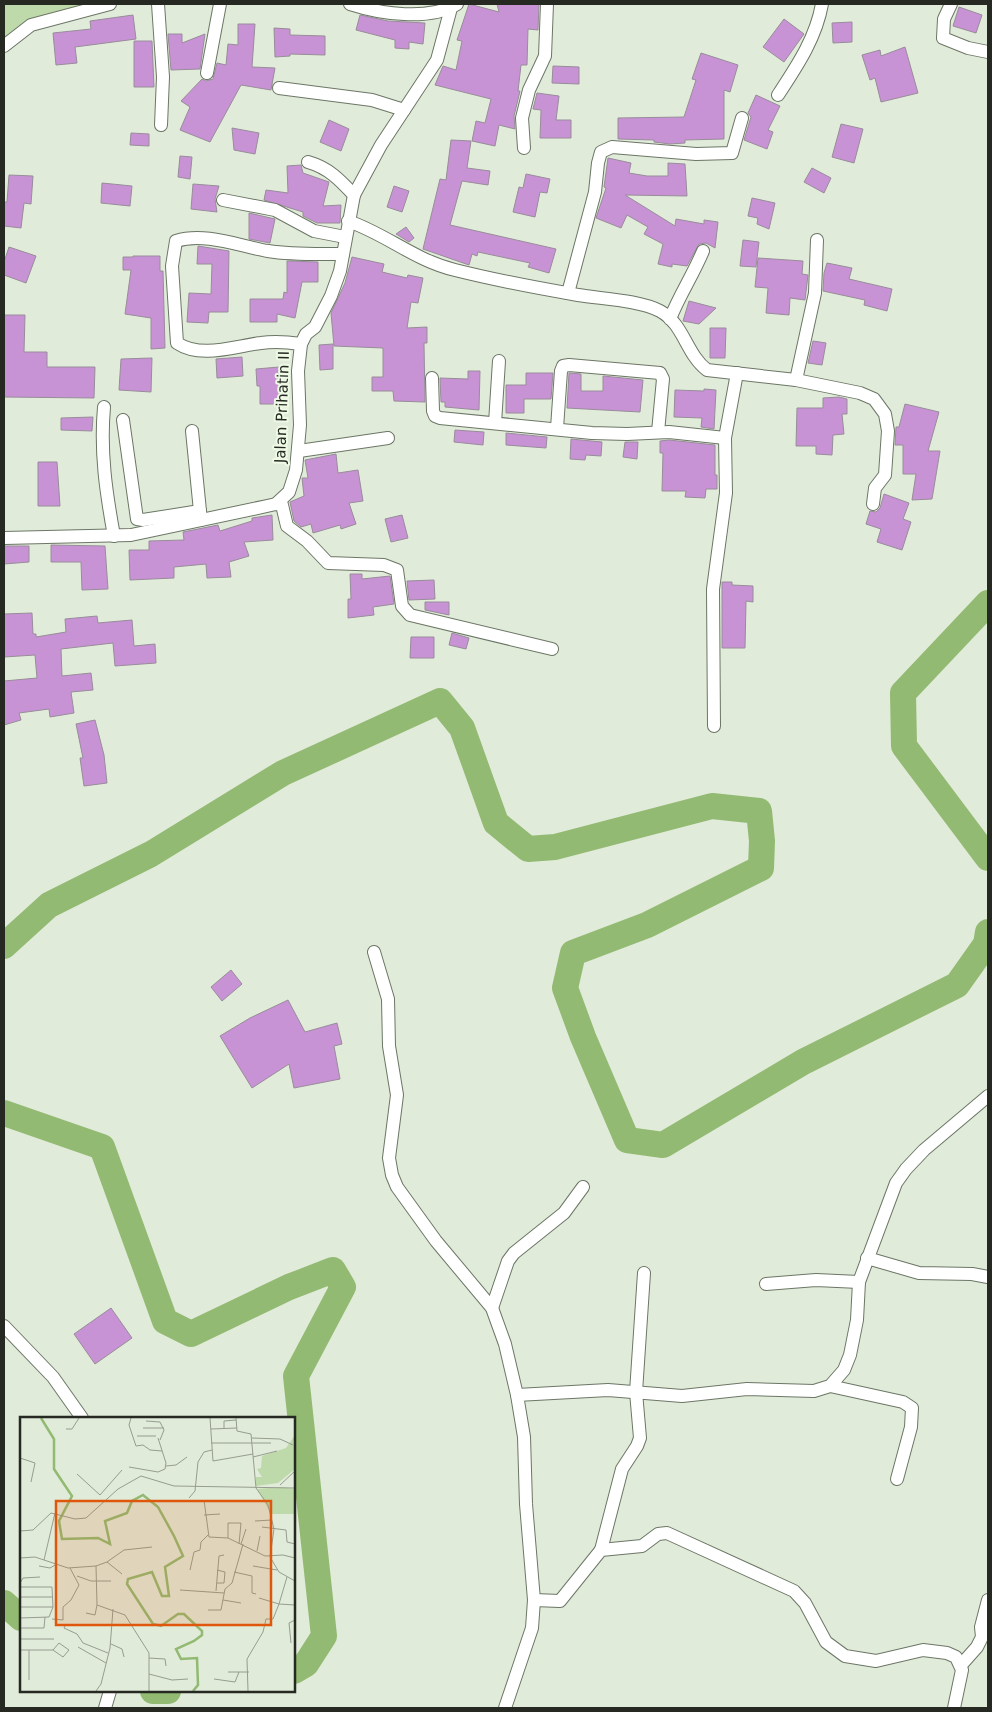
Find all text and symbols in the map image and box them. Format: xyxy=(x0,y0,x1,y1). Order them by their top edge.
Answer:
street label: Jalan Prihatin II xyxy=(271,351,293,464)
inset map xyxy=(20,1417,295,1692)

